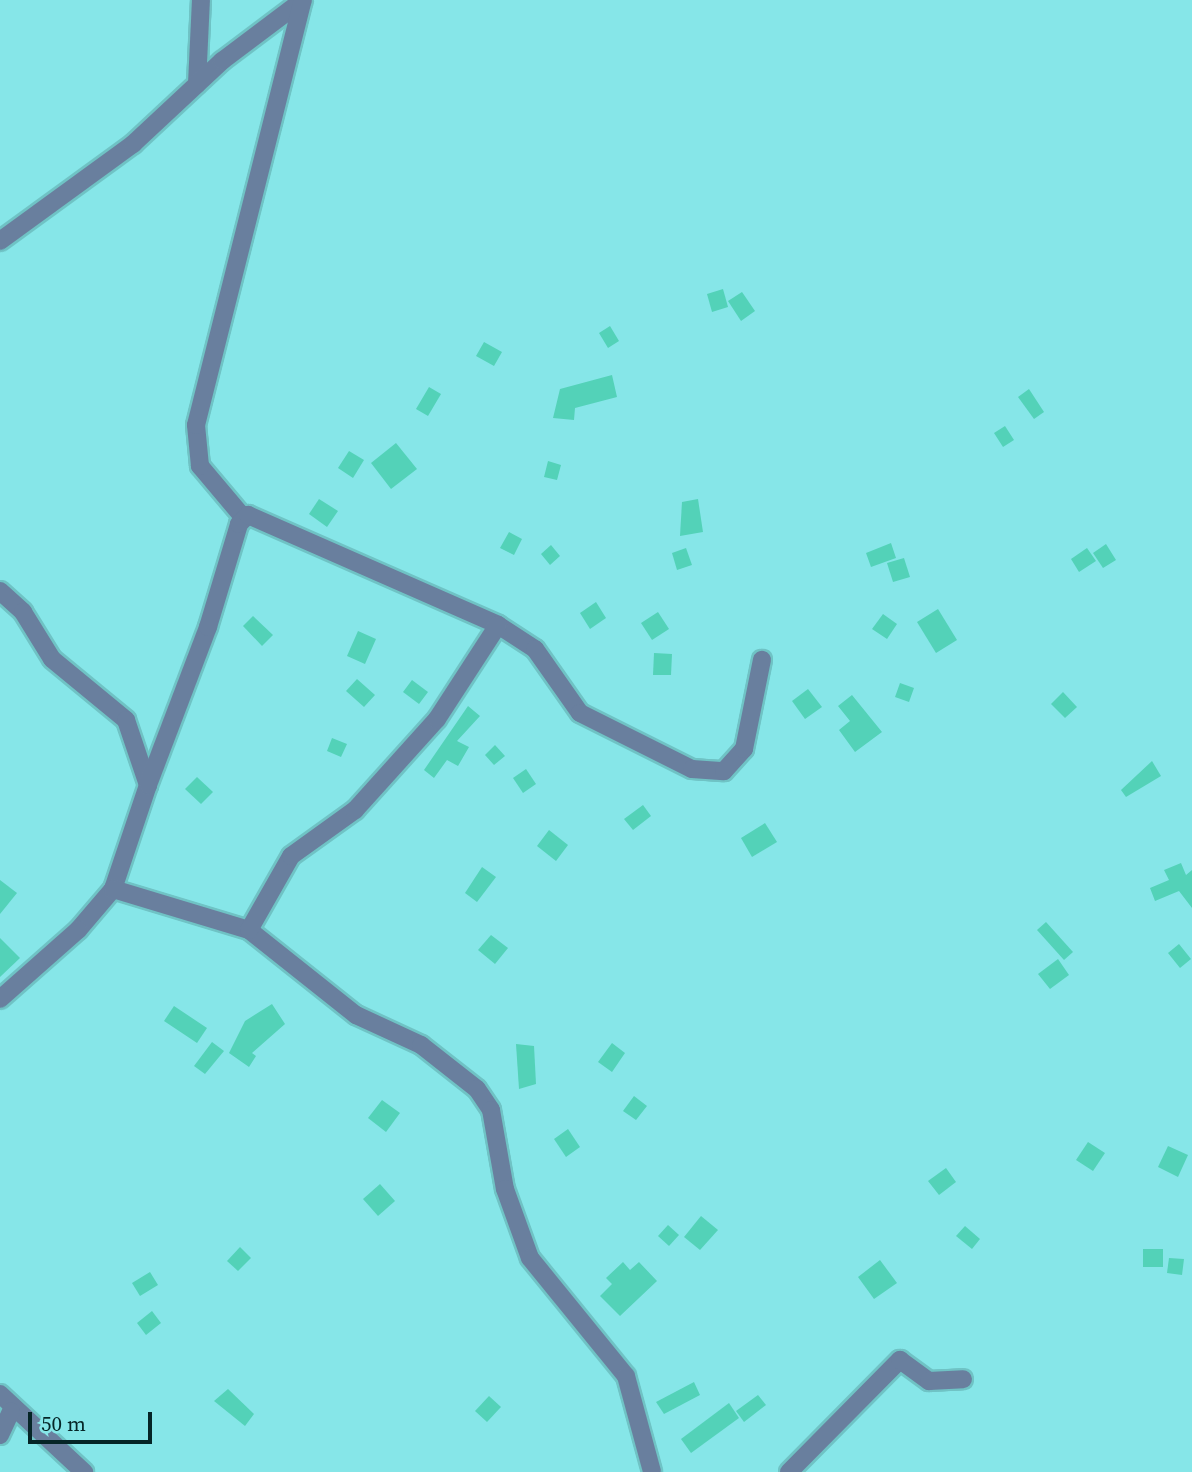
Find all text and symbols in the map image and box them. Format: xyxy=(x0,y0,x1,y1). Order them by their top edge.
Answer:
scale bar xyxy=(32,1398,156,1442)
text: 50 m xyxy=(41,1409,86,1438)

